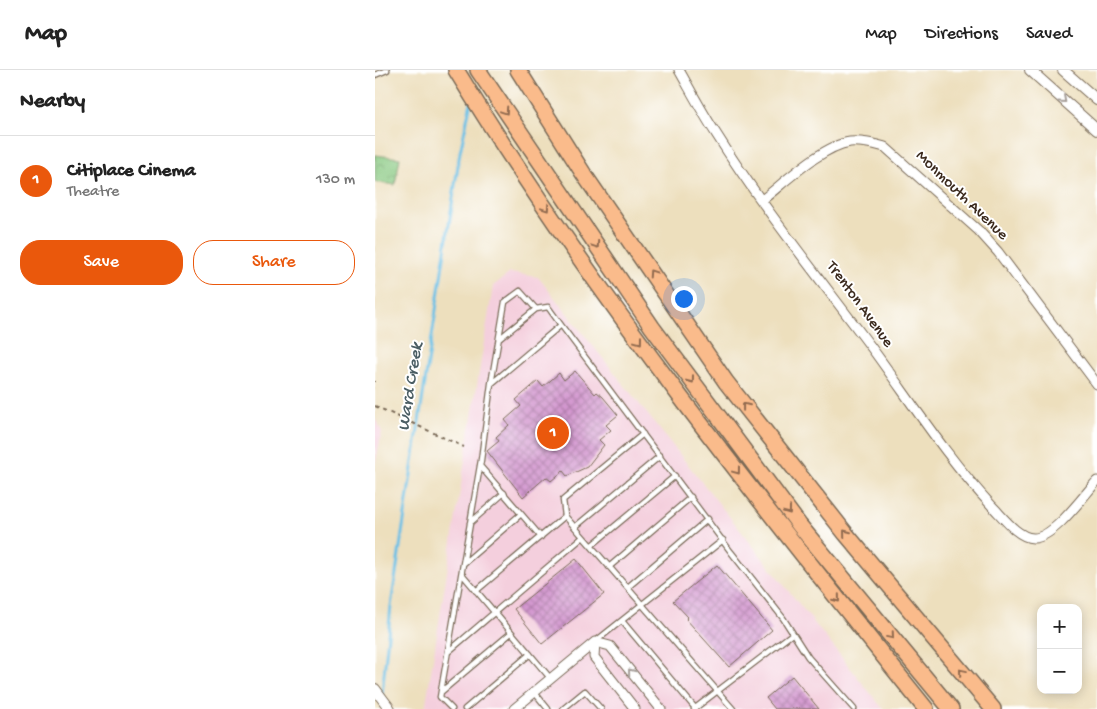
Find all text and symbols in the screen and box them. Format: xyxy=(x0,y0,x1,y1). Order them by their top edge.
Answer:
text: Map xyxy=(25,20,67,49)
text: Map xyxy=(865,24,897,45)
text: Directions xyxy=(925,24,998,45)
text: Saved xyxy=(1026,24,1072,45)
text: Nearby xyxy=(20,90,85,115)
one-way arrow xyxy=(1058,94,1067,103)
one-way arrow xyxy=(499,105,508,115)
street label: Monmouth Avenue xyxy=(911,147,1012,245)
text: Citiplace Cinema xyxy=(67,160,195,183)
text: 1 xyxy=(33,171,39,190)
text: 130 m xyxy=(316,171,355,190)
text: Theatre xyxy=(67,183,119,202)
one-way arrow xyxy=(540,202,549,212)
one-way arrow xyxy=(590,239,599,249)
button: Save xyxy=(20,240,183,285)
button: Share xyxy=(193,240,355,285)
street label: Trenton Avenue xyxy=(821,257,897,352)
one-way arrow xyxy=(649,270,658,279)
your location xyxy=(671,286,697,312)
one-way arrow xyxy=(633,335,642,345)
water label: Ward Creek xyxy=(394,339,429,433)
one-way arrow xyxy=(686,374,694,383)
one-way arrow xyxy=(742,402,751,412)
pin: 1 xyxy=(537,414,569,452)
one-way arrow xyxy=(731,465,740,475)
one-way arrow xyxy=(783,505,791,514)
one-way arrow xyxy=(843,530,852,539)
one-way arrow xyxy=(832,593,840,602)
map controls xyxy=(1037,604,1082,694)
button: + xyxy=(1037,604,1082,649)
one-way arrow xyxy=(886,631,895,640)
button: − xyxy=(1037,649,1082,694)
one-way arrow xyxy=(958,668,967,677)
one-way arrow xyxy=(628,669,636,678)

